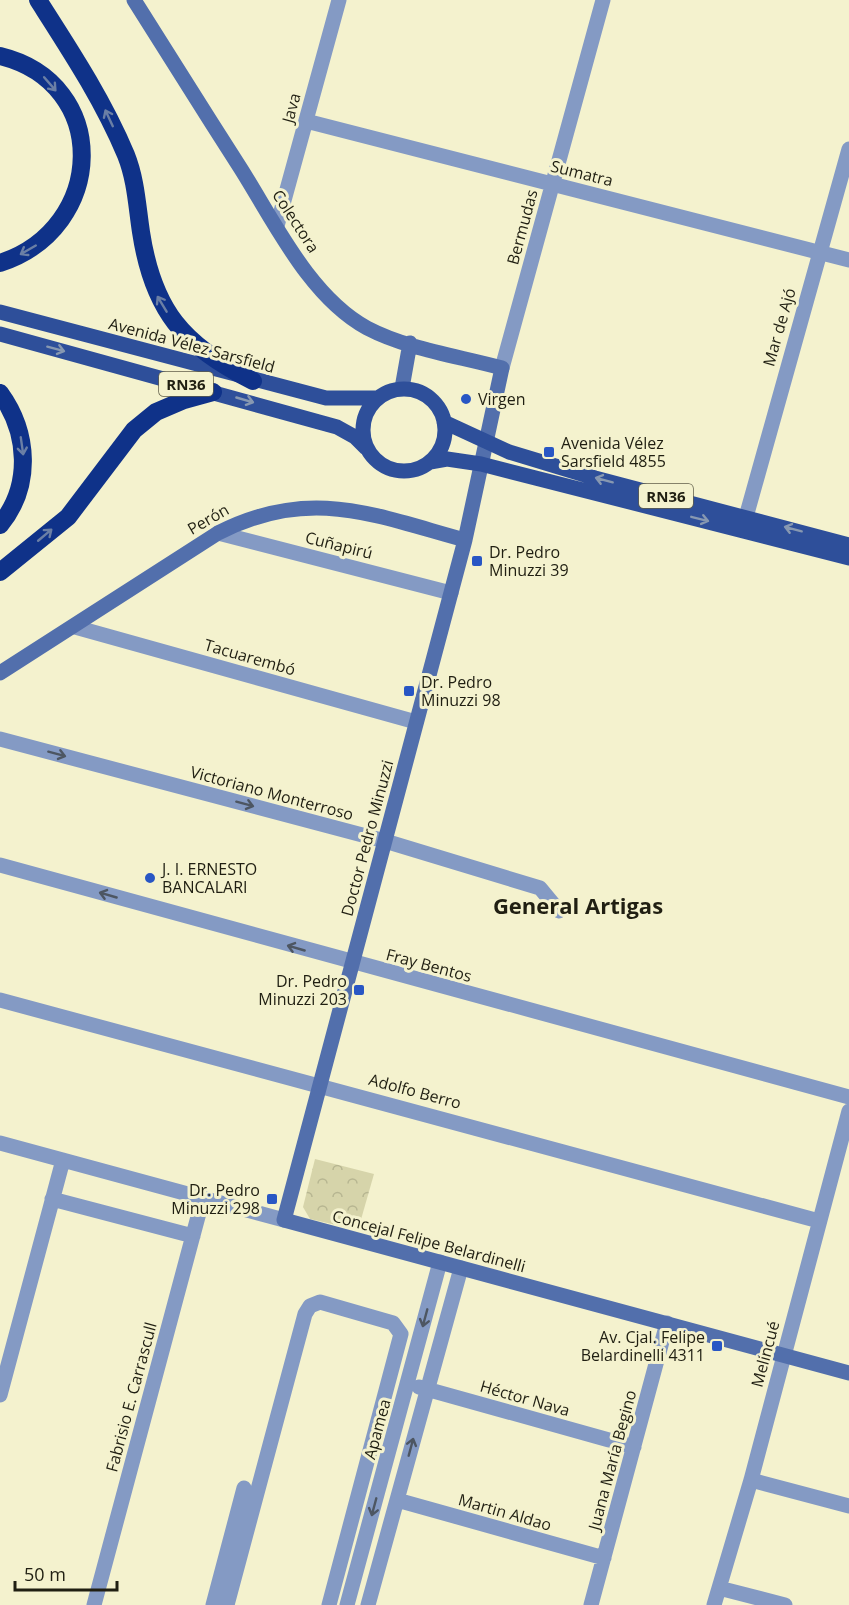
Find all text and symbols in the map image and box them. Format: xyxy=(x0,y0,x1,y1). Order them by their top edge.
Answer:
one-way arrow xyxy=(43,76,57,91)
street label: Java xyxy=(276,91,306,127)
one-way arrow xyxy=(102,109,114,127)
street label: Sumatra xyxy=(549,155,615,191)
street label: Colectora xyxy=(267,185,325,257)
street label: Bermudas xyxy=(501,187,543,267)
one-way arrow xyxy=(20,244,37,256)
street label: Mar de Ajó xyxy=(757,285,801,369)
one-way arrow xyxy=(156,296,168,313)
street label: Avenida Vélez Sarsfield xyxy=(107,312,277,378)
one-way arrow xyxy=(47,343,66,355)
road number: RN36 xyxy=(159,372,213,396)
place label: Virgen xyxy=(478,388,526,410)
marker: Virgen xyxy=(459,392,473,406)
one-way arrow xyxy=(235,395,254,407)
place label: Avenida Vélez Sarsfield 4855 xyxy=(561,432,666,472)
one-way arrow xyxy=(17,436,28,456)
marker: Avenida Vélez Sarsfield 4855 xyxy=(542,445,556,459)
one-way arrow xyxy=(595,474,614,485)
road number: RN36 xyxy=(639,484,693,508)
street label: Perón xyxy=(183,498,233,540)
one-way arrow xyxy=(691,514,710,526)
one-way arrow xyxy=(783,523,802,534)
street label: Cuñapirú xyxy=(303,526,375,564)
one-way arrow xyxy=(37,529,53,542)
place label: Dr. Pedro Minuzzi 39 xyxy=(489,541,569,581)
marker: Dr. Pedro Minuzzi 39 xyxy=(470,554,484,568)
street label: Tacuarembó xyxy=(202,633,298,681)
place label: Dr. Pedro Minuzzi 98 xyxy=(421,671,501,711)
marker: Dr. Pedro Minuzzi 98 xyxy=(402,684,416,698)
one-way arrow xyxy=(47,749,66,760)
street label: Doctor Pedro Minuzzi xyxy=(336,758,398,918)
street label: Victoriano Monterroso xyxy=(188,761,356,825)
one-way arrow xyxy=(235,799,254,810)
place label: J. I. ERNESTO BANCALARI xyxy=(160,858,257,898)
marker: J. I. ERNESTO BANCALARI xyxy=(143,871,157,885)
one-way arrow xyxy=(99,889,118,901)
district label: General Artigas xyxy=(493,890,663,920)
one-way arrow xyxy=(287,942,306,953)
street label: Fray Bentos xyxy=(384,943,474,987)
place label: Dr. Pedro Minuzzi 203 xyxy=(258,970,347,1010)
marker: Dr. Pedro Minuzzi 203 xyxy=(352,983,366,997)
street label: Adolfo Berro xyxy=(366,1068,464,1114)
place label: Dr. Pedro Minuzzi 298 xyxy=(171,1179,260,1219)
marker: Dr. Pedro Minuzzi 298 xyxy=(265,1192,279,1206)
street label: Concejal Felipe Belardinelli xyxy=(330,1205,528,1277)
one-way arrow xyxy=(419,1309,430,1328)
street label: Melincué xyxy=(746,1318,784,1390)
street label: Fabrisio E. Carrascull xyxy=(100,1320,162,1474)
place label: Av. Cjal. Felipe Belardinelli 4311 xyxy=(581,1326,705,1366)
marker: Av. Cjal. Felipe Belardinelli 4311 xyxy=(710,1339,724,1353)
street label: Héctor Nava xyxy=(478,1375,572,1421)
street label: Juana María Begino xyxy=(582,1387,641,1534)
street label: Apamea xyxy=(358,1396,396,1462)
one-way arrow xyxy=(406,1438,418,1457)
street label: Martin Aldao xyxy=(456,1488,554,1536)
one-way arrow xyxy=(368,1497,379,1516)
scale bar xyxy=(15,1554,117,1592)
text: 50 m xyxy=(24,1562,66,1586)

